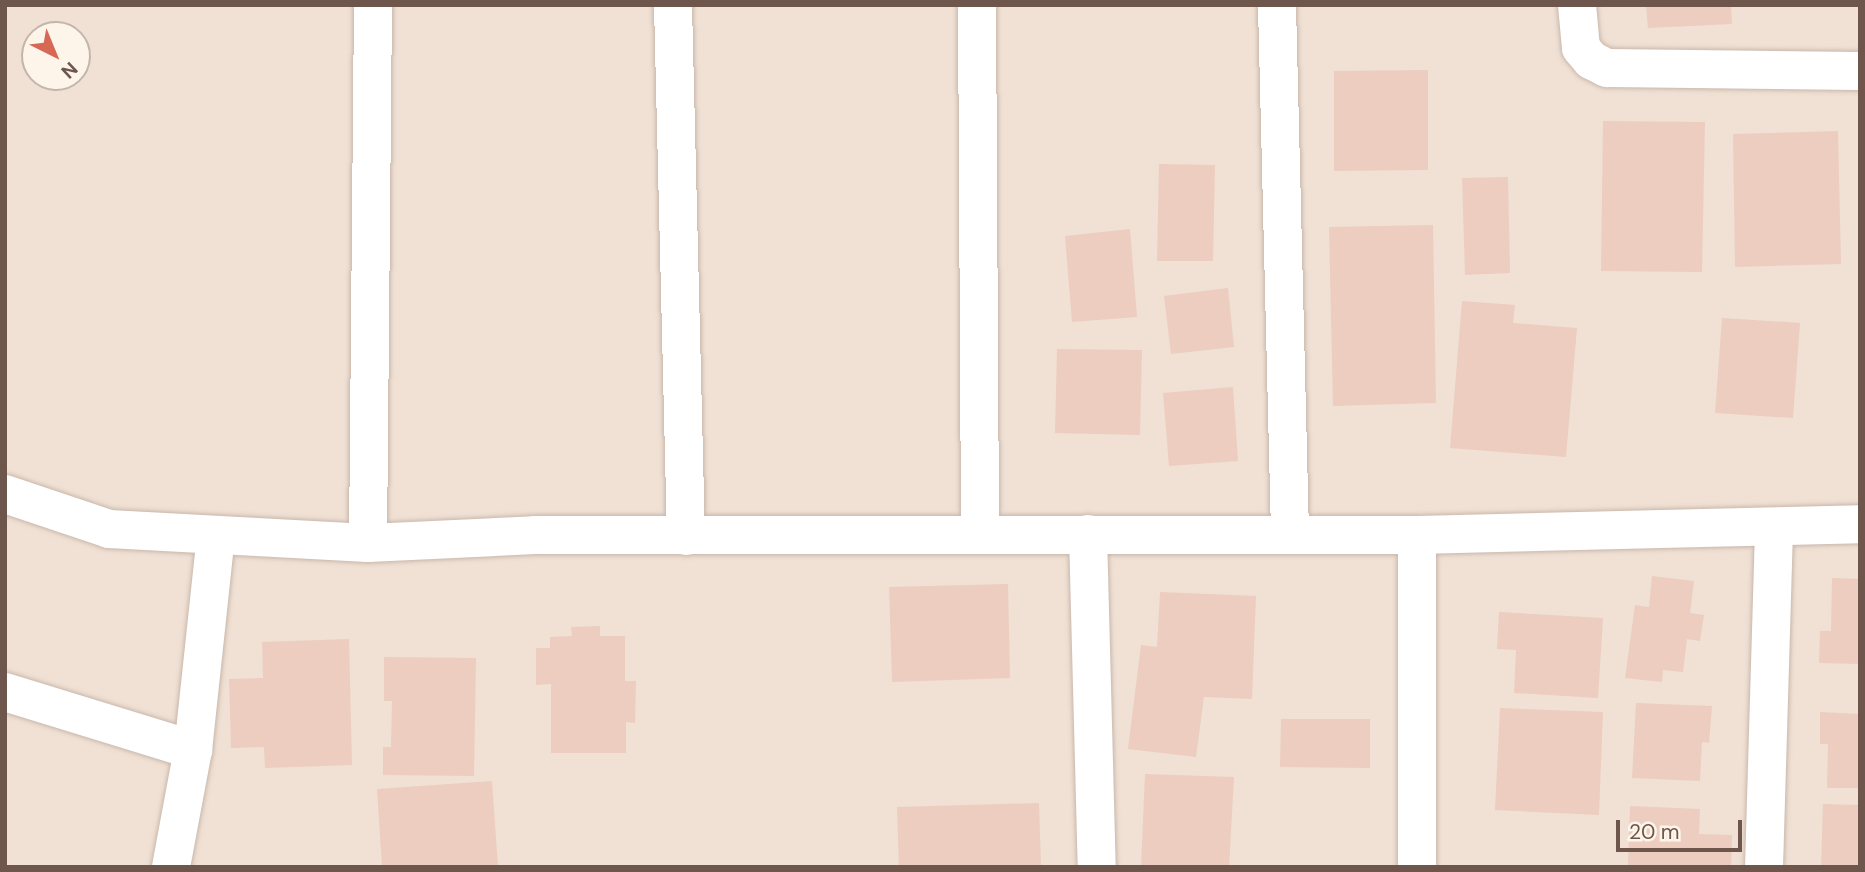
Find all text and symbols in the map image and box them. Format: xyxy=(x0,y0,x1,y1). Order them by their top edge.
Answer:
north arrow xyxy=(21,21,91,91)
text: N xyxy=(56,56,83,84)
scale bar xyxy=(1620,806,1746,850)
text: 20 m xyxy=(1629,818,1680,846)

